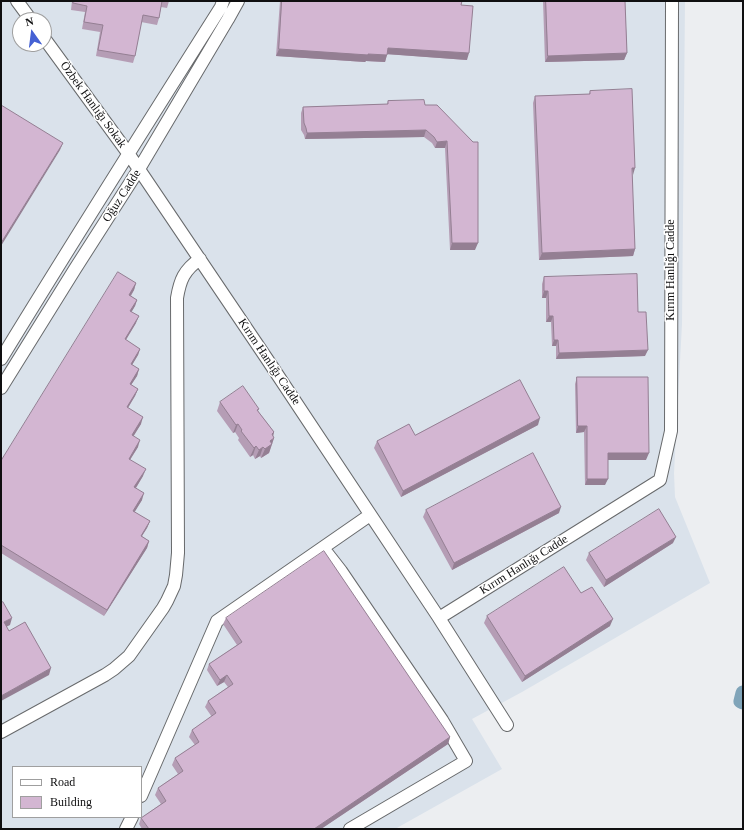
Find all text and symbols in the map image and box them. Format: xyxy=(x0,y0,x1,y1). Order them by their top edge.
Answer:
north arrow xyxy=(12,12,52,52)
text: N xyxy=(24,15,35,28)
street label: Özbek Hanlığı Sokak xyxy=(57,59,129,151)
street label: Oğuz Cadde xyxy=(100,167,144,225)
street label: Kırım Hanlığı Cadde xyxy=(664,219,678,321)
street label: Kırım Hanlığı Cadde xyxy=(235,316,303,408)
street label: Kırım Hanlığı Cadde xyxy=(477,532,571,598)
legend xyxy=(12,766,142,818)
text: Road xyxy=(50,775,75,789)
text: Building xyxy=(50,795,92,809)

